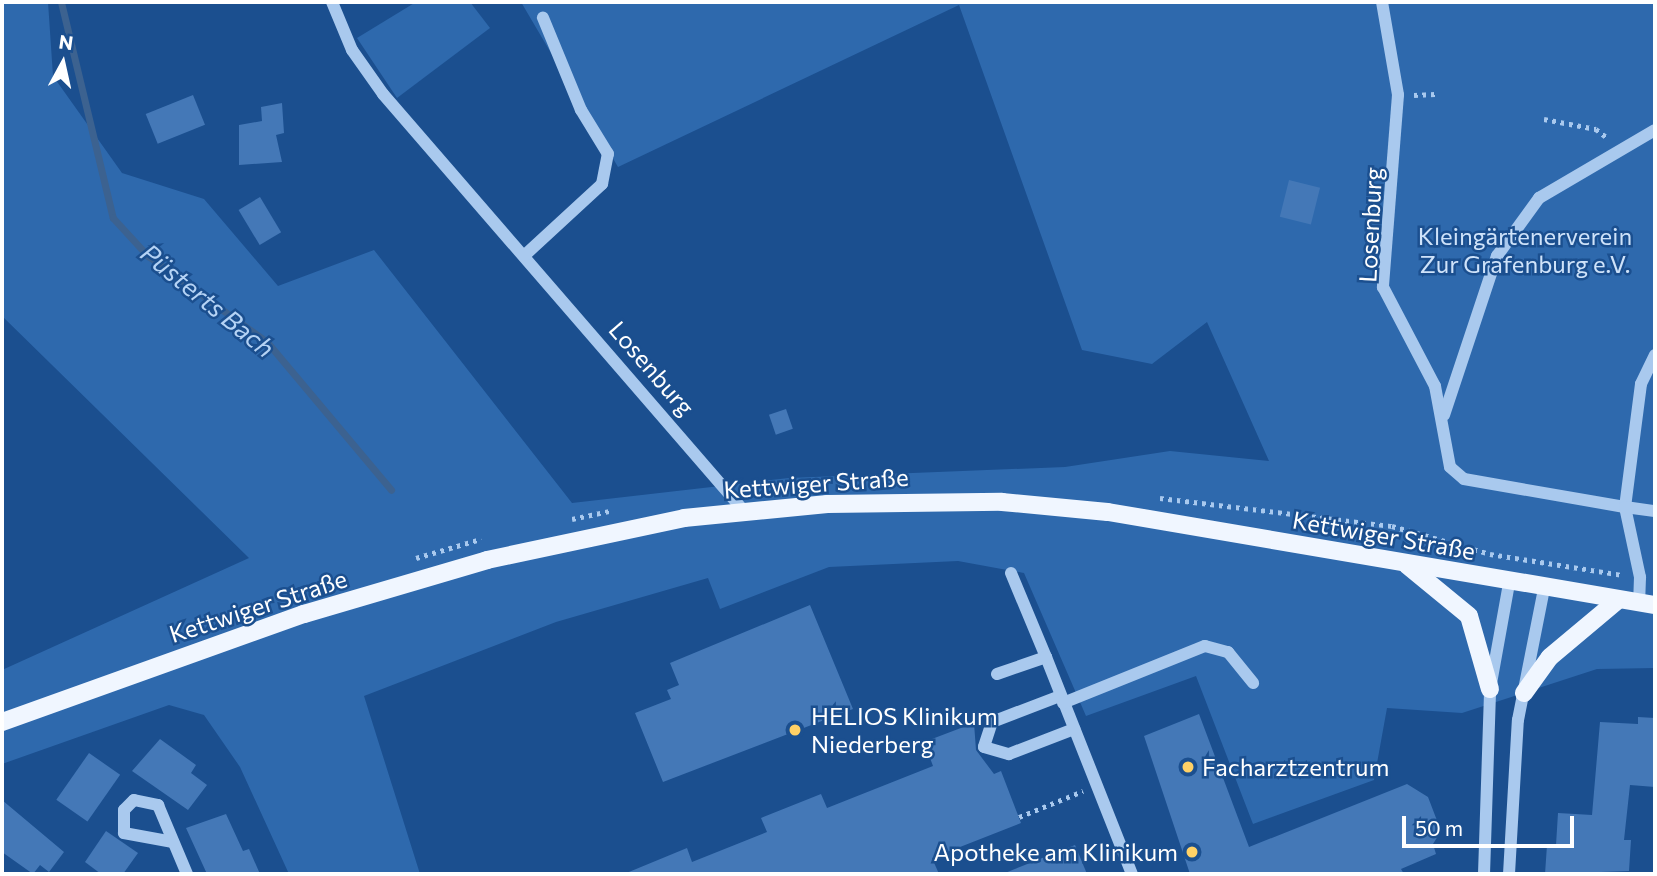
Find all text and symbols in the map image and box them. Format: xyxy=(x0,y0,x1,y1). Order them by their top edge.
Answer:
north arrow xyxy=(28,28,98,98)
text: N xyxy=(57,29,75,54)
street label: Losenburg xyxy=(1353,167,1387,283)
park label: Kleingärtenerverein Zur Grafenburg e.V. xyxy=(1418,222,1632,278)
water label: Püsterts Bach xyxy=(135,237,281,363)
street label: Losenburg xyxy=(603,315,701,421)
street label: Kettwiger Straße xyxy=(723,462,909,504)
street label: Kettwiger Straße xyxy=(1290,505,1478,565)
street label: Kettwiger Straße xyxy=(165,564,351,648)
place label: HELIOS Klinikum Niederberg xyxy=(811,702,998,758)
marker: HELIOS Klinikum Niederberg xyxy=(785,720,805,740)
place label: Facharztzentrum xyxy=(1202,753,1389,781)
marker: Facharztzentrum xyxy=(1180,759,1196,775)
scale bar xyxy=(1405,802,1576,846)
text: 50 m xyxy=(1415,815,1463,840)
place label: Apotheke am Klinikum xyxy=(933,838,1178,866)
marker: Apotheke am Klinikum xyxy=(1184,844,1200,860)

